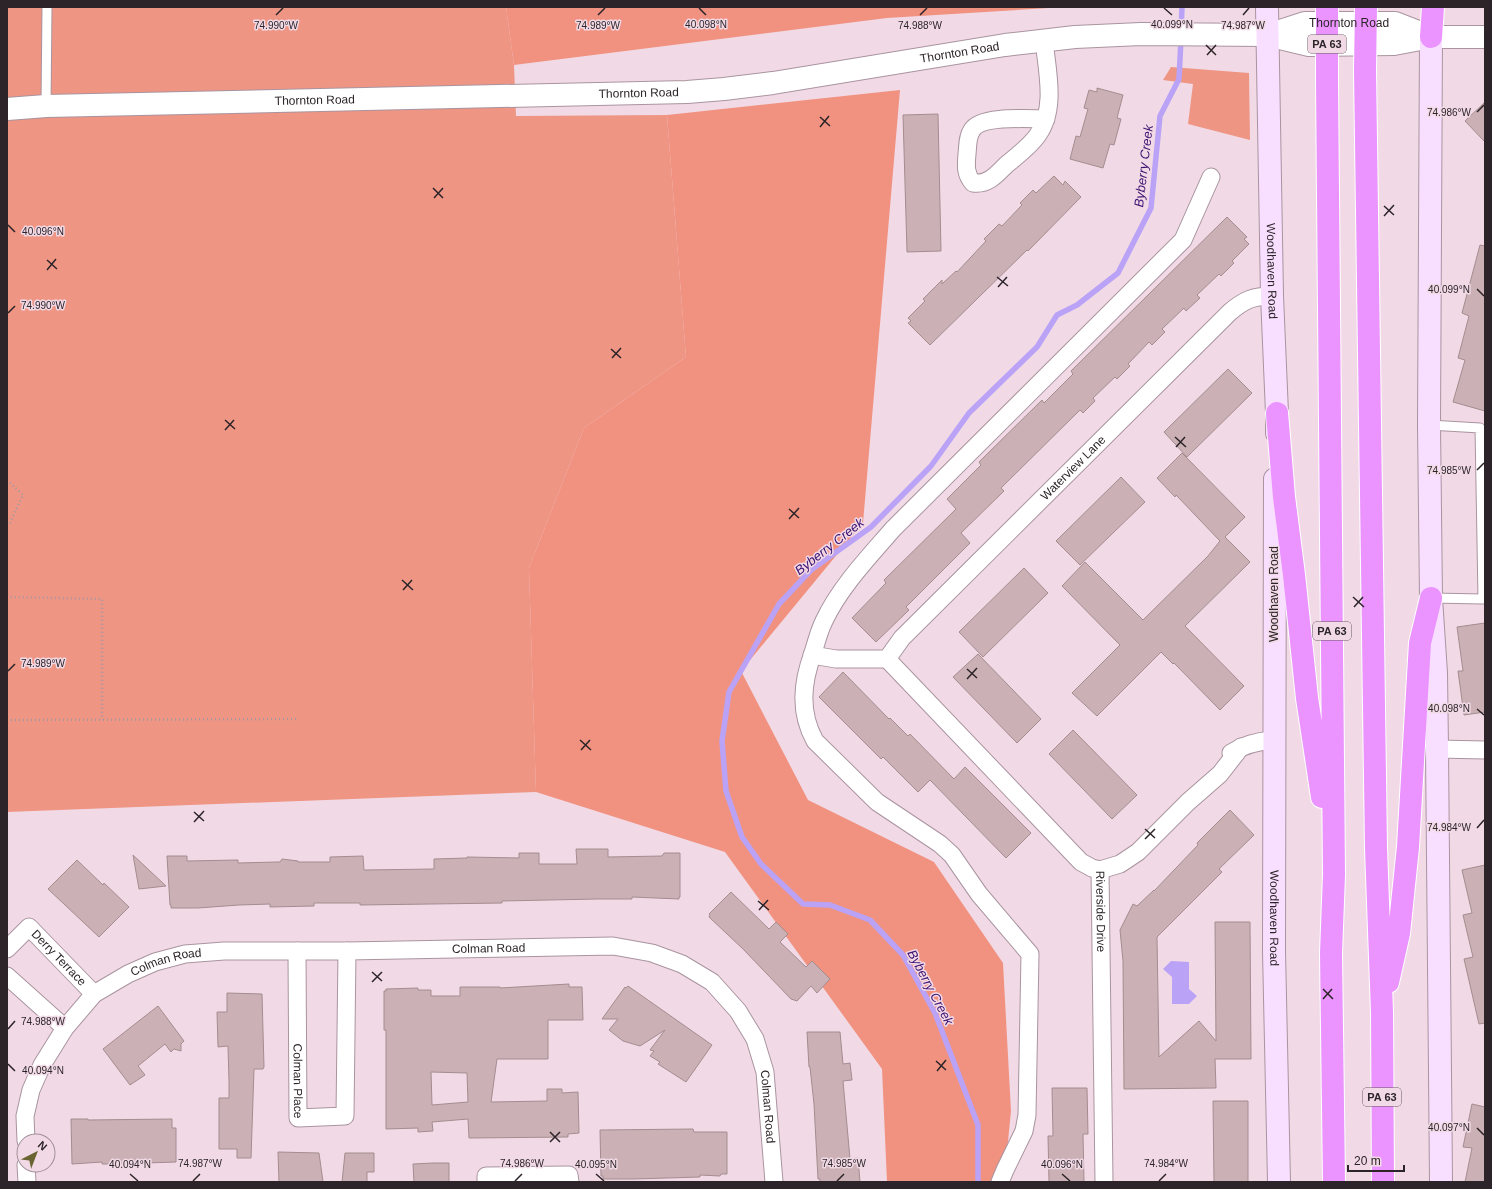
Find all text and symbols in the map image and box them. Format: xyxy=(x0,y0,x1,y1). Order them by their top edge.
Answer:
street label: Thornton Road xyxy=(1309,16,1389,30)
text: 40.098°N xyxy=(685,19,727,30)
text: 40.099°N xyxy=(1151,19,1193,30)
text: 74.990°W xyxy=(254,20,299,31)
text: 74.989°W xyxy=(576,20,621,31)
text: 74.988°W xyxy=(898,20,943,31)
text: 74.987°W xyxy=(1221,20,1266,31)
road number: PA 63 xyxy=(1308,35,1346,53)
street label: Thornton Road xyxy=(919,39,1000,66)
street label: Thornton Road xyxy=(598,85,679,101)
street label: Thornton Road xyxy=(275,92,355,108)
text: 74.986°W xyxy=(1427,107,1472,118)
water label: Byberry Creek xyxy=(1131,122,1156,208)
street label: Woodhaven Road xyxy=(1264,223,1280,319)
text: 40.096°N xyxy=(22,226,64,237)
text: 40.099°N xyxy=(1428,284,1470,295)
text: 74.990°W xyxy=(21,300,66,311)
street label: Waterview Lane xyxy=(1038,433,1109,503)
text: 74.985°W xyxy=(1427,465,1472,476)
water label: Byberry Creek xyxy=(792,514,868,578)
street label: Woodhaven Road xyxy=(1267,546,1281,642)
road number: PA 63 xyxy=(1313,622,1351,640)
text: 74.989°W xyxy=(21,658,66,669)
text: 40.098°N xyxy=(1428,703,1470,714)
text: 74.984°W xyxy=(1427,822,1472,833)
street label: Woodhaven Road xyxy=(1267,870,1281,966)
street label: Riverside Drive xyxy=(1093,871,1108,953)
street label: Derry Terrace xyxy=(29,927,89,989)
street label: Colman Road xyxy=(452,941,525,956)
street label: Colman Road xyxy=(128,946,202,979)
water label: Byberry Creek xyxy=(904,947,957,1029)
text: 74.988°W xyxy=(21,1016,66,1027)
street label: Colman Place xyxy=(291,1044,305,1119)
text: 40.094°N xyxy=(22,1065,64,1076)
street label: Colman Road xyxy=(758,1069,778,1144)
road number: PA 63 xyxy=(1363,1088,1401,1106)
text: 40.097°N xyxy=(1428,1122,1470,1133)
north arrow xyxy=(16,1133,56,1173)
text: N xyxy=(36,1138,50,1153)
scale bar xyxy=(1348,1147,1404,1173)
text: 20 m xyxy=(1354,1154,1381,1168)
text: 74.987°W xyxy=(178,1158,223,1169)
text: 74.986°W xyxy=(500,1158,545,1169)
text: 74.985°W xyxy=(822,1158,867,1169)
text: 74.984°W xyxy=(1144,1158,1189,1169)
text: 40.094°N xyxy=(109,1159,151,1170)
text: 40.095°N xyxy=(575,1159,617,1170)
text: 40.096°N xyxy=(1041,1159,1083,1170)

